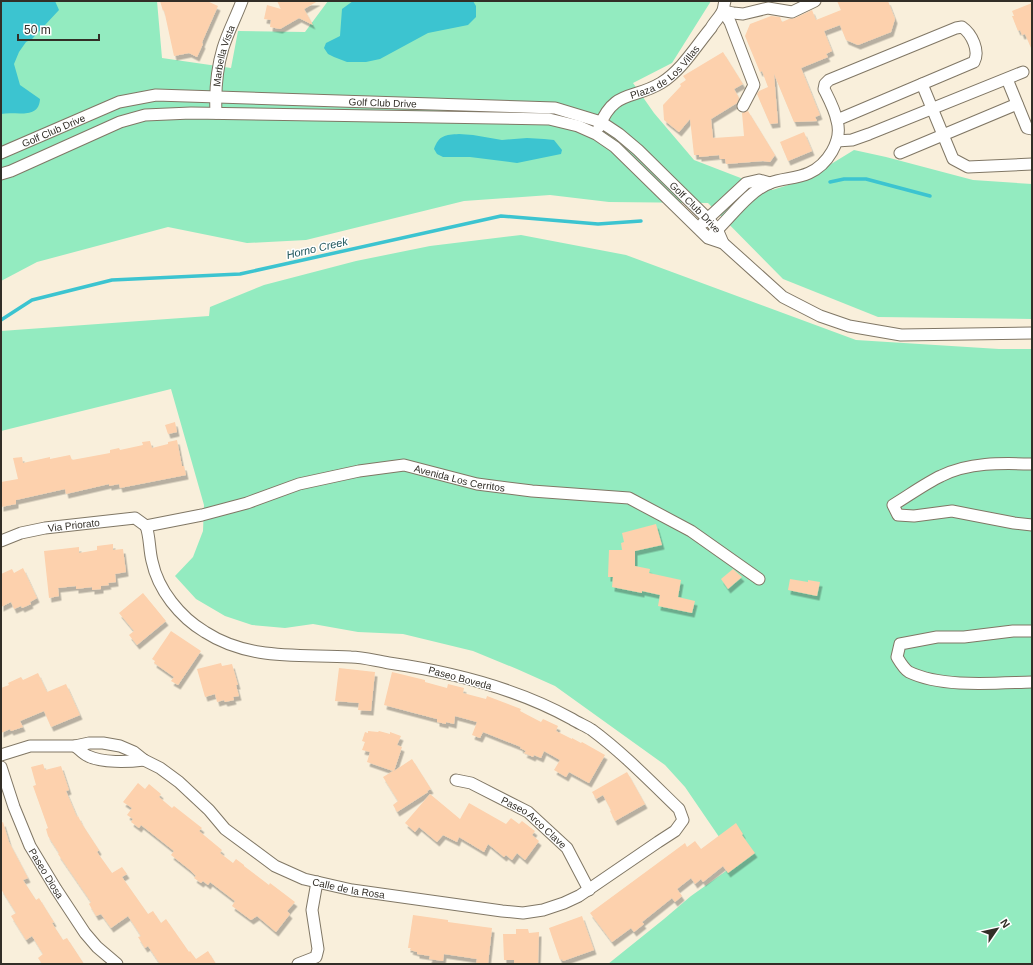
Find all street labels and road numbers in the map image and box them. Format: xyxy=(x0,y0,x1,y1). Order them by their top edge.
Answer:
street label: Marbella Vista xyxy=(211,23,237,87)
street label: Plaza de Los Villas xyxy=(629,43,701,100)
street label: Golf Club Drive xyxy=(349,96,417,109)
street label: Golf Club Drive xyxy=(20,112,87,149)
street label: Golf Club Drive xyxy=(668,179,723,235)
street label: Avenida Los Cerritos xyxy=(413,462,506,493)
street label: Via Priorato xyxy=(47,516,101,533)
street label: Paseo Boveda xyxy=(427,664,493,692)
street label: Paseo Arco Clave xyxy=(500,794,569,851)
street label: Paseo Diosa xyxy=(27,846,66,901)
street label: Calle de la Rosa xyxy=(311,876,386,900)

